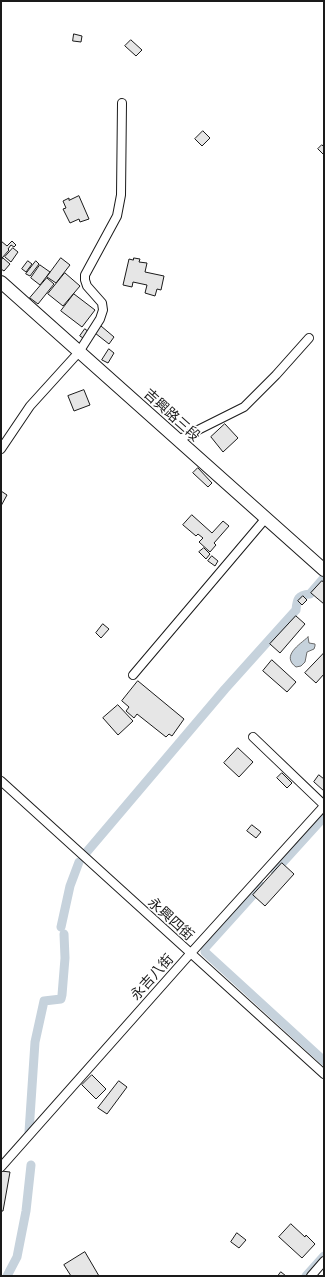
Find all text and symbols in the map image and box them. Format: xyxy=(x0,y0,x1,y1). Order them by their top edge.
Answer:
street label: 吉興路三段 xyxy=(140,385,204,445)
street label: 永興四街 xyxy=(145,894,197,944)
street label: 永吉八街 xyxy=(127,951,177,1003)

